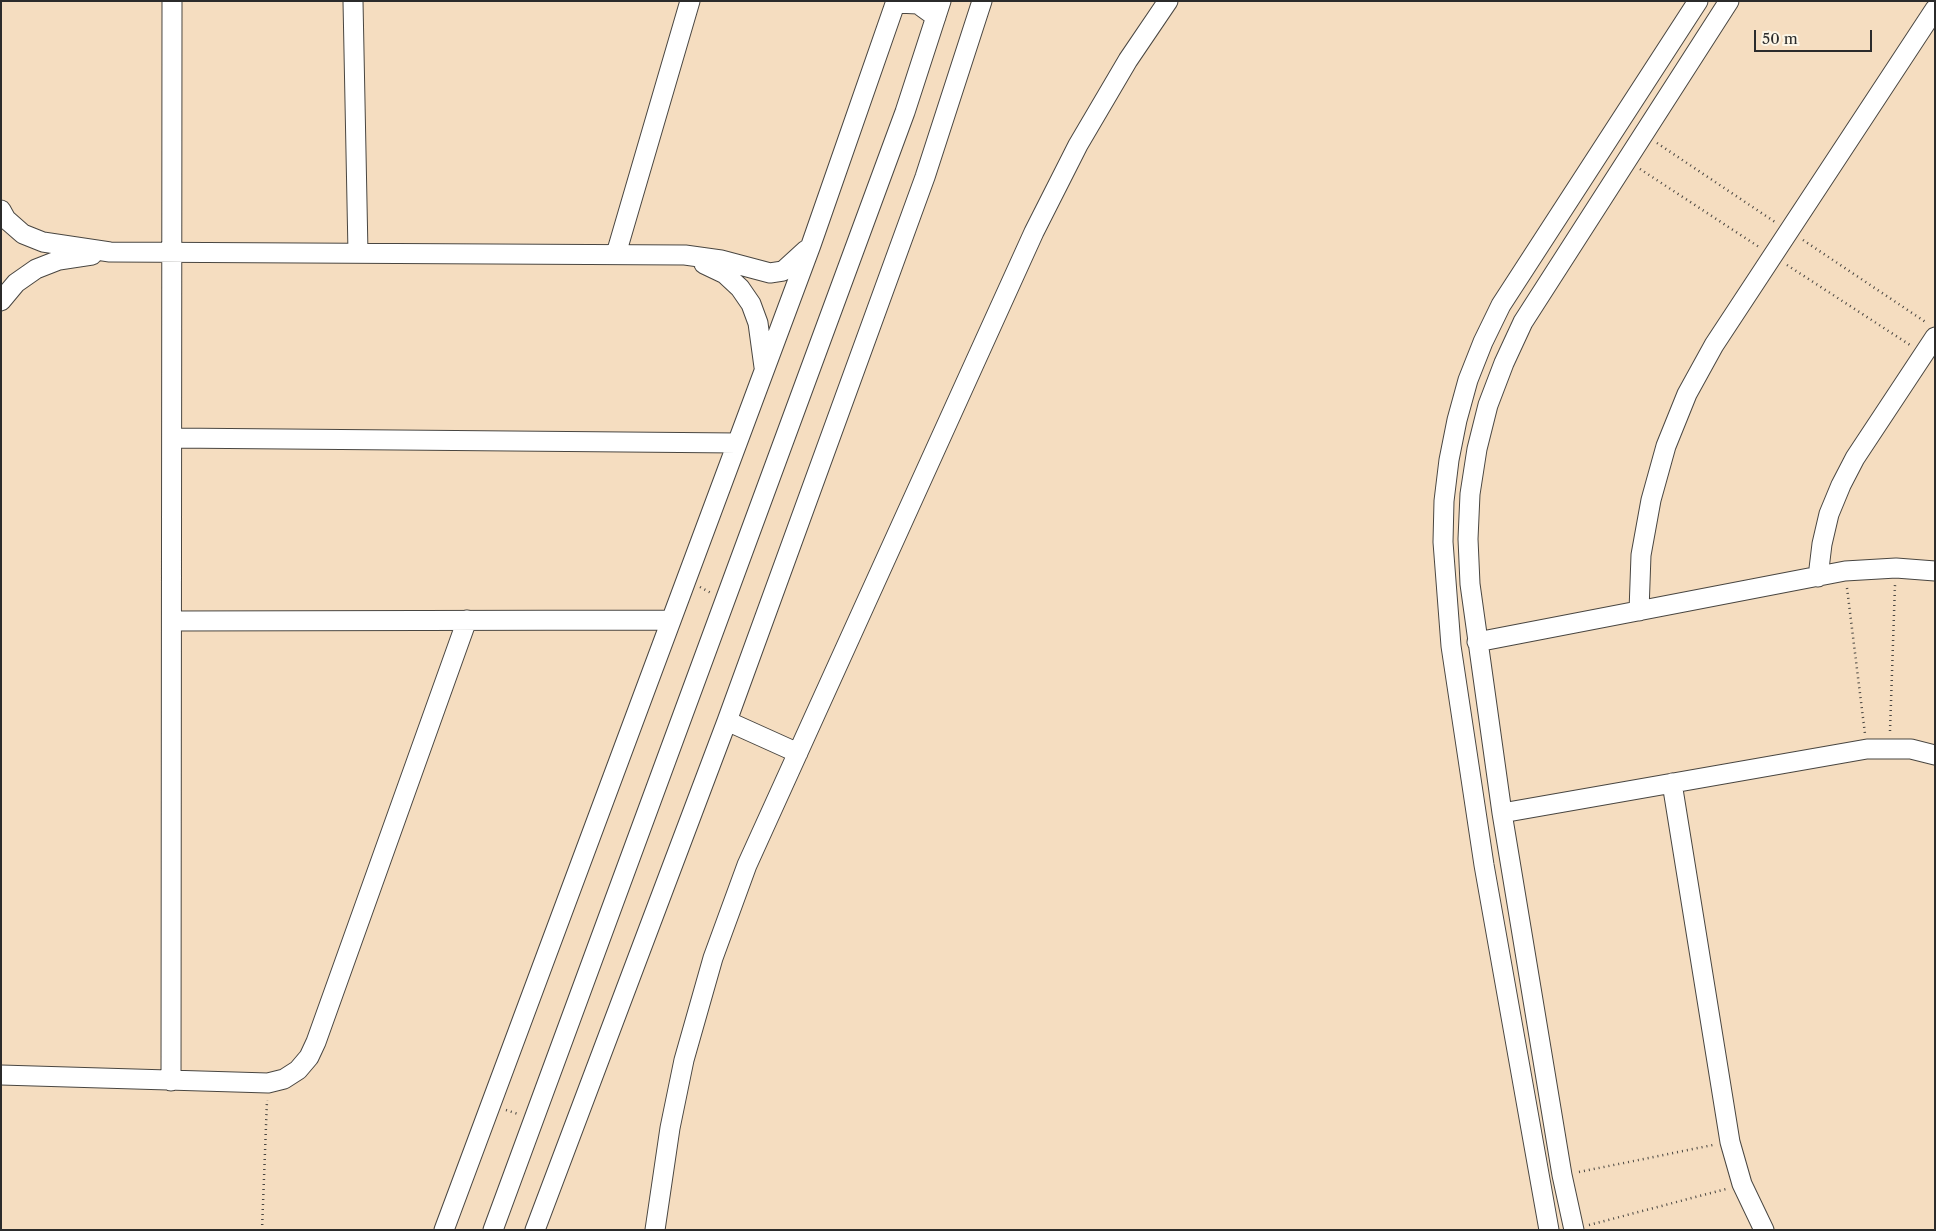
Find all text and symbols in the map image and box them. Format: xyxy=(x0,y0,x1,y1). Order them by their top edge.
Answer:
scale bar xyxy=(1756,20,1874,52)
text: 50 m xyxy=(1762,29,1798,48)

